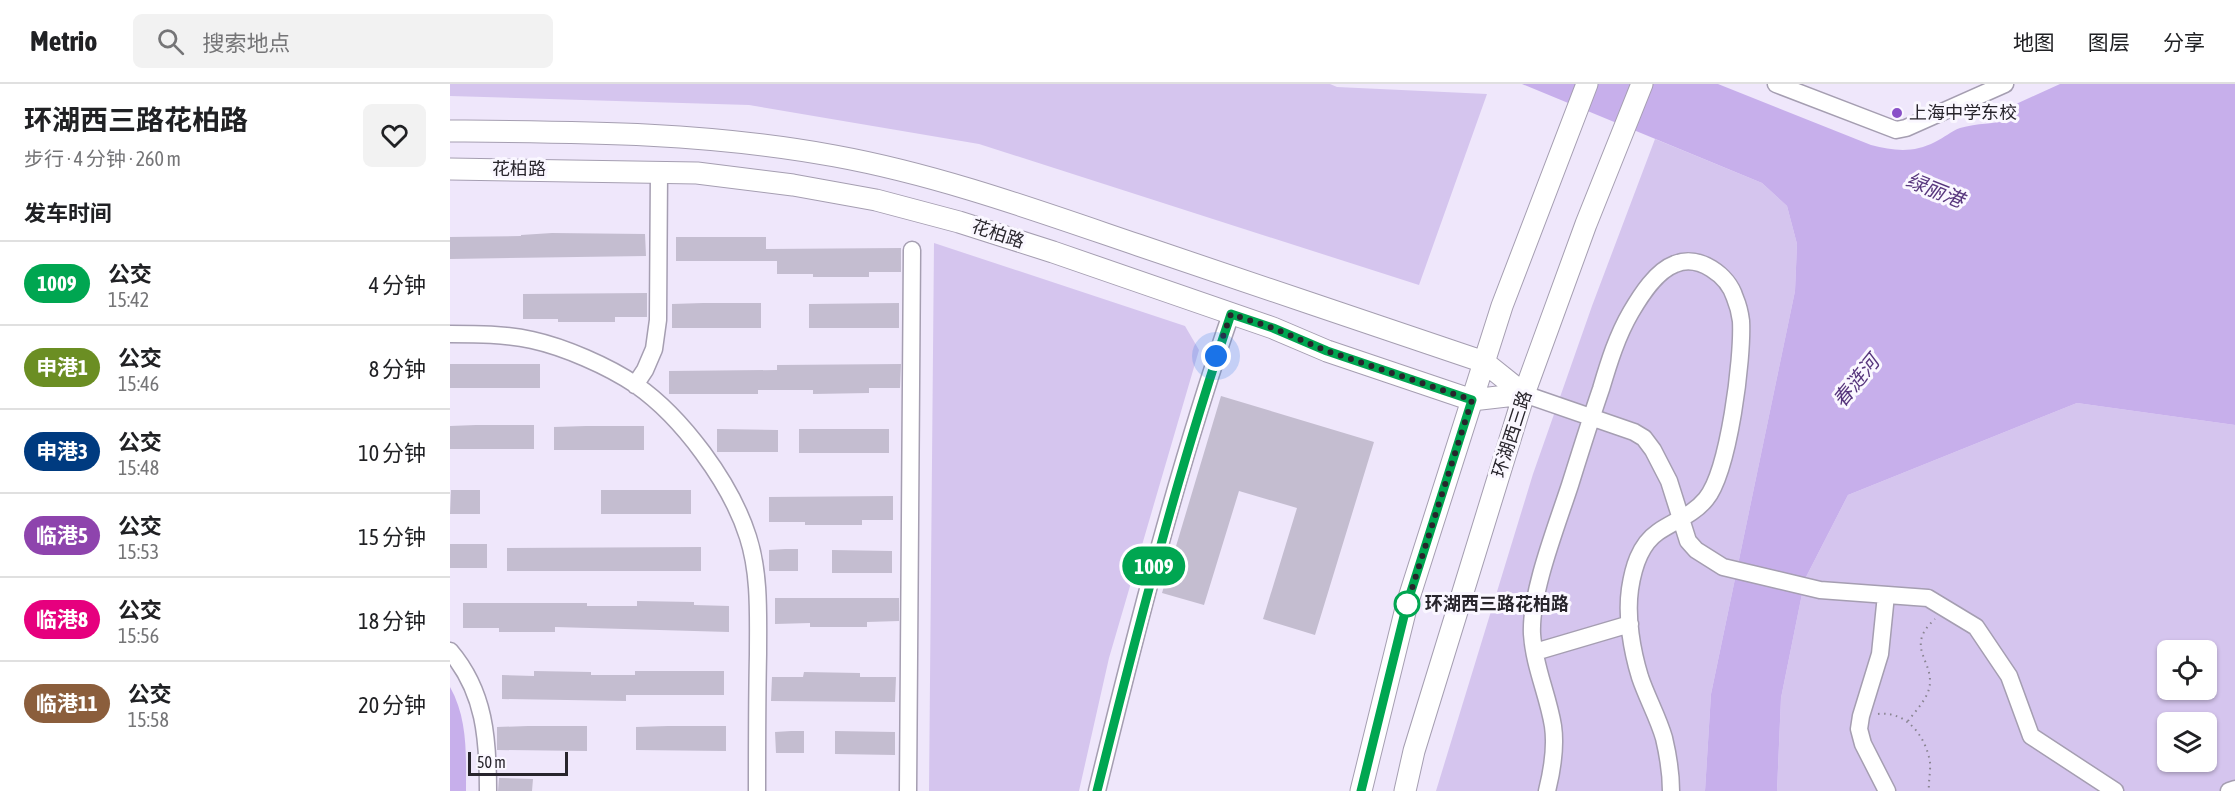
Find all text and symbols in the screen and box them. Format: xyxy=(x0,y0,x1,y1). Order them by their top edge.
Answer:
search box xyxy=(133,14,553,68)
text: Metrio xyxy=(30,25,97,57)
icon: search xyxy=(154,25,187,58)
text: 搜索地点 xyxy=(202,30,290,56)
text: 地图 xyxy=(2013,30,2055,54)
text: 图层 xyxy=(2088,30,2130,54)
text: 分享 xyxy=(2163,30,2205,54)
place label: 上海中学东校 xyxy=(1909,102,2017,123)
text: 环湖西三路花柏路 xyxy=(24,104,248,136)
button: heart xyxy=(363,104,426,167)
marker: 上海中学东校 xyxy=(1890,106,1904,120)
text: 步行 · 4 分钟 · 260 m xyxy=(24,147,181,170)
street label: 花柏路 xyxy=(492,158,546,179)
water label: 绿丽港 xyxy=(1903,168,1970,213)
text: 发车时间 xyxy=(24,200,112,226)
street label: 花柏路 xyxy=(969,215,1027,252)
text: 公交 xyxy=(108,261,152,287)
text: 1009 xyxy=(37,271,77,295)
text: 4 分钟 xyxy=(369,272,426,298)
text: 15:42 xyxy=(108,288,149,311)
your location xyxy=(1201,341,1231,371)
text: 公交 xyxy=(118,345,162,371)
water label: 春涟河 xyxy=(1828,347,1886,411)
text: 申港1 xyxy=(36,355,88,379)
text: 8 分钟 xyxy=(369,356,426,382)
text: 15:46 xyxy=(118,372,159,395)
street label: 环湖西三路 xyxy=(1488,388,1535,480)
text: 公交 xyxy=(118,429,162,455)
text: 申港3 xyxy=(36,439,88,463)
text: 10 分钟 xyxy=(358,440,426,466)
text: 15:48 xyxy=(118,456,159,479)
text: 公交 xyxy=(118,513,162,539)
text: 临港5 xyxy=(36,523,88,547)
text: 15 分钟 xyxy=(358,524,426,550)
text: 15:53 xyxy=(118,540,159,563)
line badge: 1009 xyxy=(1112,546,1196,586)
text: 1009 xyxy=(1134,554,1174,578)
marker: 环湖西三路花柏路 xyxy=(1394,591,1420,617)
place label: 环湖西三路花柏路 xyxy=(1425,593,1569,614)
text: 公交 xyxy=(118,597,162,623)
text: 临港8 xyxy=(36,607,88,631)
text: 18 分钟 xyxy=(358,608,426,634)
text: 15:56 xyxy=(118,624,159,647)
map controls xyxy=(2157,640,2217,772)
button: locate xyxy=(2157,640,2217,700)
text: 公交 xyxy=(128,681,172,707)
text: 临港11 xyxy=(36,691,98,715)
text: 20 分钟 xyxy=(358,692,426,718)
text: 15:58 xyxy=(128,708,169,731)
button: layers xyxy=(2157,712,2217,772)
scale bar xyxy=(468,749,568,776)
text: 50 m xyxy=(477,753,506,771)

